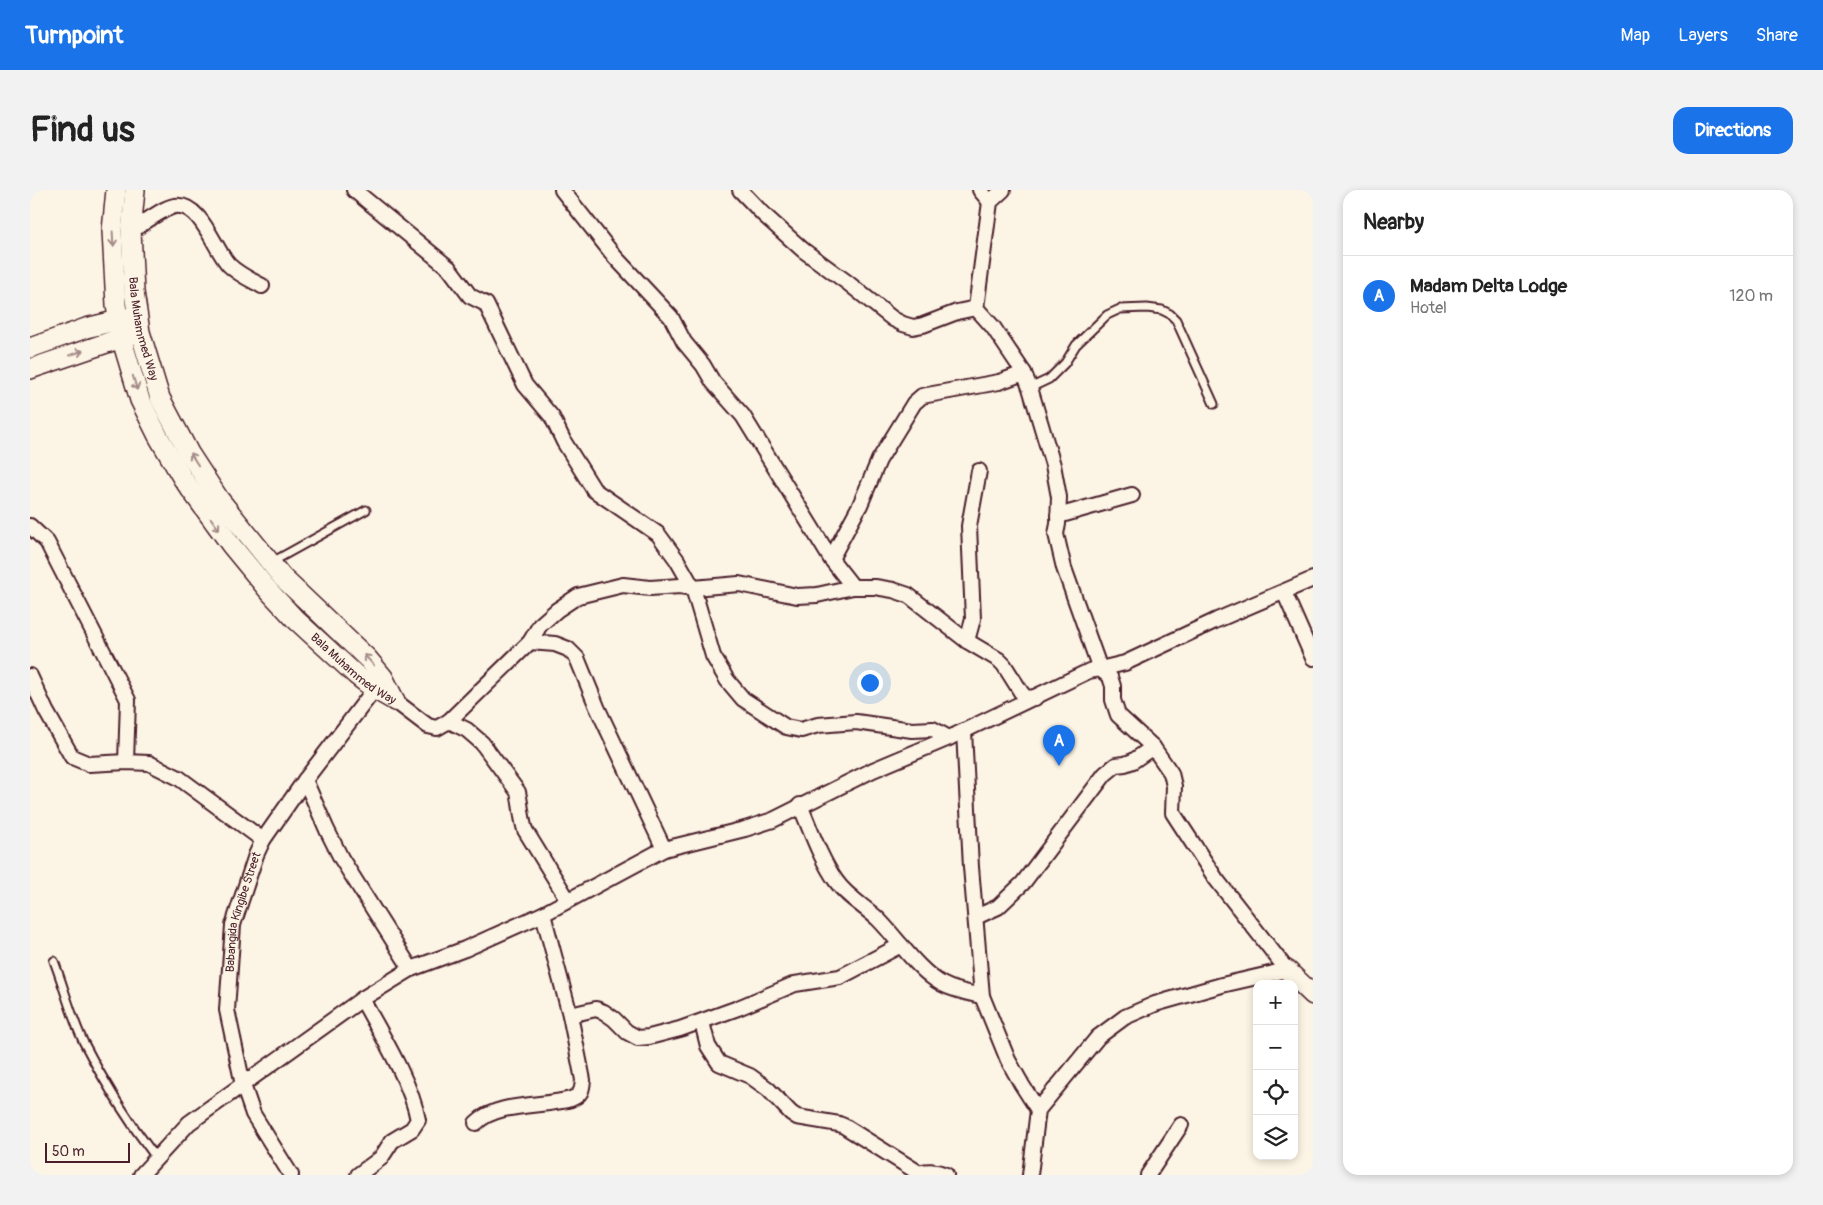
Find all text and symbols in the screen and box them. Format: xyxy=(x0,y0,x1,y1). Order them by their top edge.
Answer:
text: Turnpoint xyxy=(25,21,123,50)
text: Map xyxy=(1621,24,1650,47)
text: Layers xyxy=(1678,24,1728,47)
text: Share xyxy=(1756,24,1798,47)
button: Directions xyxy=(1673,107,1793,154)
text: Find us xyxy=(30,108,135,152)
text: Nearby xyxy=(1363,209,1424,236)
one-way arrow xyxy=(108,230,117,246)
text: Madam Delta Lodge xyxy=(1410,274,1567,298)
street label: Bala Muhammed Way xyxy=(125,276,161,382)
text: A xyxy=(1374,286,1384,306)
text: 120 m xyxy=(1729,286,1773,306)
text: Hotel xyxy=(1410,298,1447,318)
one-way arrow xyxy=(68,348,83,357)
one-way arrow xyxy=(131,375,141,391)
one-way arrow xyxy=(188,453,198,467)
one-way arrow xyxy=(210,517,220,531)
street label: Bala Muhammed Way xyxy=(307,630,399,708)
one-way arrow xyxy=(363,654,375,667)
your location xyxy=(857,670,883,696)
pin: A xyxy=(1043,725,1075,766)
street label: Babangida Kingibe Street xyxy=(223,849,265,973)
map controls xyxy=(1253,980,1298,1160)
button: + xyxy=(1253,980,1298,1025)
button: − xyxy=(1253,1025,1298,1070)
button: locate xyxy=(1253,1070,1298,1115)
button: layers xyxy=(1253,1115,1298,1160)
scale bar xyxy=(45,1140,130,1163)
text: 50 m xyxy=(52,1143,85,1160)

